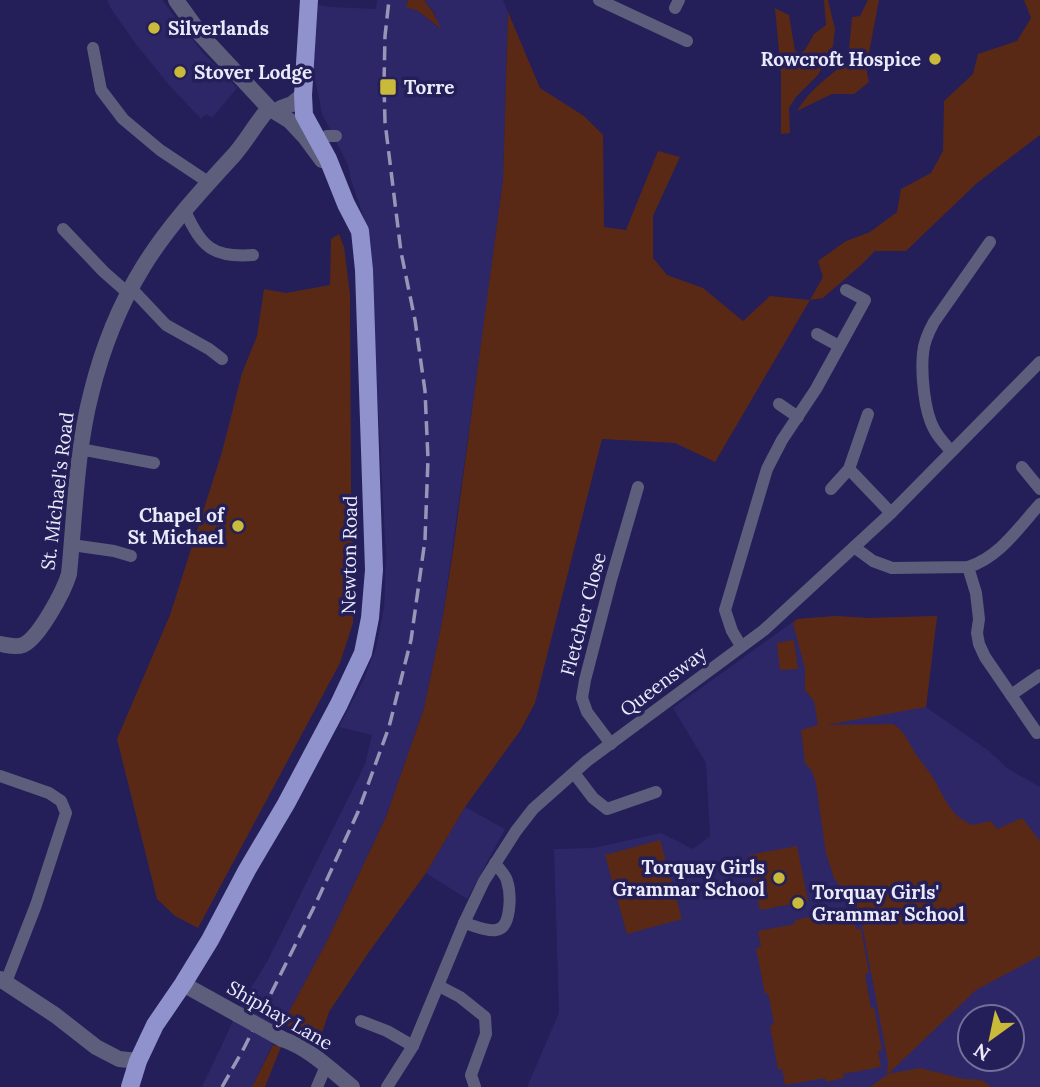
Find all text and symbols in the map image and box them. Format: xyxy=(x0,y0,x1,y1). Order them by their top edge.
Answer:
place label: Silverlands xyxy=(168,16,269,40)
marker: Silverlands xyxy=(146,20,162,36)
place label: Rowcroft Hospice xyxy=(761,47,921,71)
marker: Rowcroft Hospice xyxy=(927,51,943,67)
place label: Stover Lodge xyxy=(194,60,312,84)
marker: Stover Lodge xyxy=(172,64,188,80)
place label: Torre xyxy=(404,75,454,99)
marker: Torre xyxy=(378,77,398,97)
street label: St. Michael's Road xyxy=(35,411,79,571)
street label: Newton Road xyxy=(336,495,362,615)
place label: Chapel of St Michael xyxy=(128,503,226,549)
marker: Chapel of St Michael xyxy=(230,518,246,534)
street label: Fletcher Close xyxy=(555,550,611,678)
street label: Queensway xyxy=(615,641,711,721)
place label: Torquay Girls Grammar School xyxy=(612,855,765,901)
marker: Torquay Girls Grammar School xyxy=(771,870,787,886)
place label: Torquay Girls' Grammar School xyxy=(812,880,965,926)
marker: Torquay Girls' Grammar School xyxy=(790,895,806,911)
street label: Shiphay Lane xyxy=(223,975,337,1055)
north arrow xyxy=(956,1003,1026,1073)
text: N xyxy=(969,1038,994,1066)

